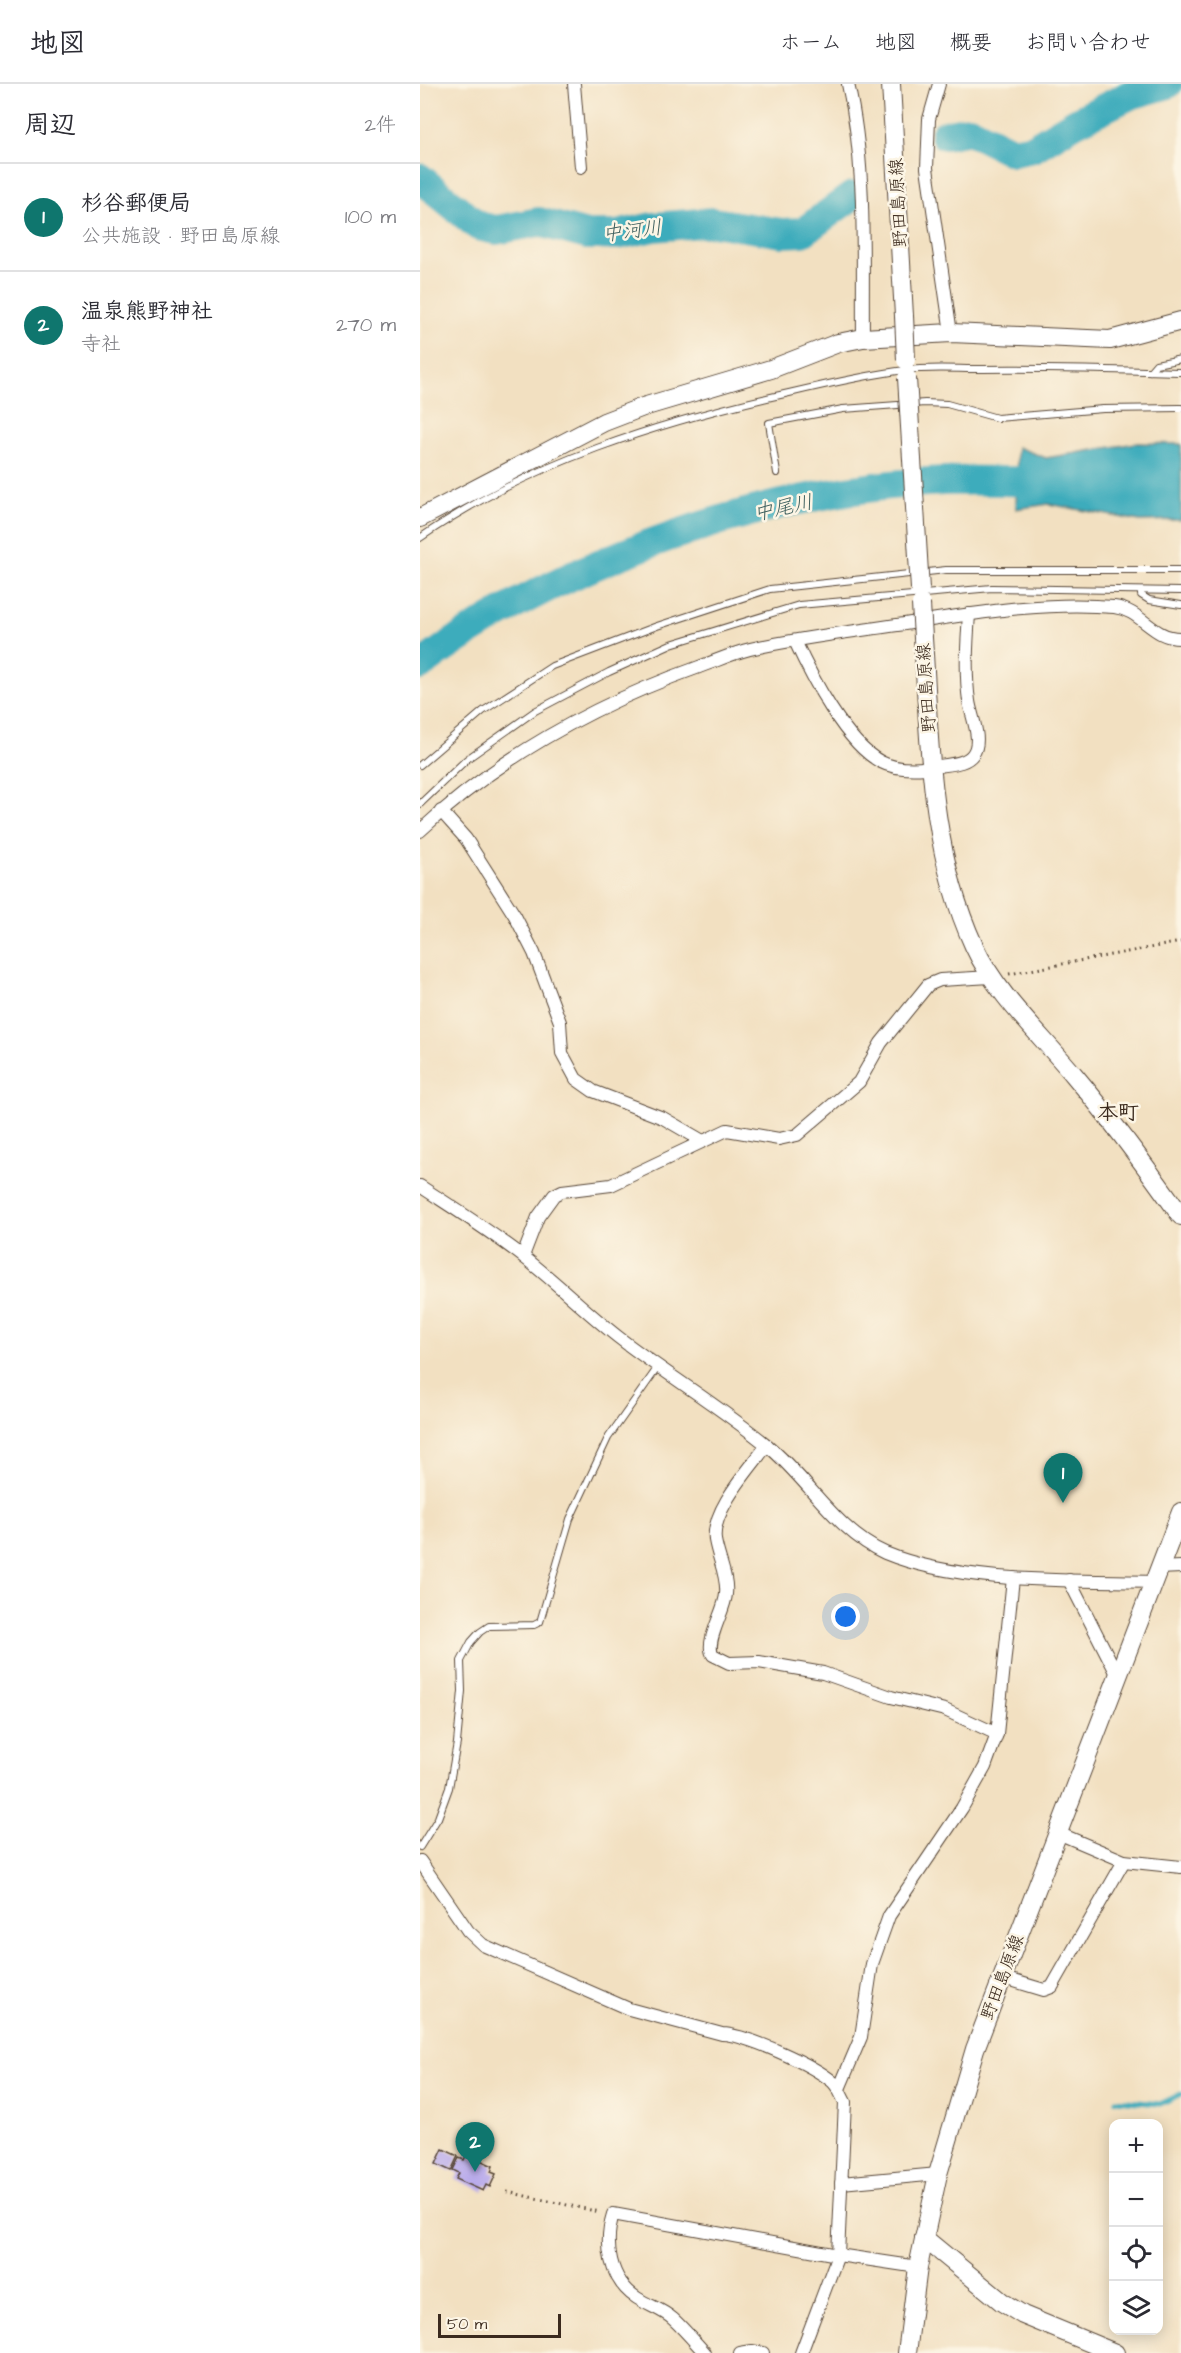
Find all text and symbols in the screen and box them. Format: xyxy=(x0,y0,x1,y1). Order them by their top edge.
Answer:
text: 地図 xyxy=(30,24,86,63)
text: ホーム xyxy=(780,28,842,57)
text: 地図 xyxy=(875,28,917,57)
text: 概要 xyxy=(950,28,992,57)
text: お問い合わせ xyxy=(1025,28,1151,57)
text: 周辺 xyxy=(24,107,76,143)
text: 2件 xyxy=(365,111,396,139)
street label: 野田島原線 xyxy=(884,157,913,249)
text: 杉谷郵便局 xyxy=(81,188,191,219)
text: 1 xyxy=(42,203,45,231)
text: 100 m xyxy=(345,203,396,231)
water label: 中河川 xyxy=(601,213,664,249)
text: 公共施設 · 野田島原線 xyxy=(81,222,280,250)
text: 温泉熊野神社 xyxy=(81,296,213,327)
text: 2 xyxy=(38,311,49,339)
text: 270 m xyxy=(336,311,396,339)
text: 寺社 xyxy=(81,330,121,358)
water label: 中尾川 xyxy=(751,488,815,528)
street label: 野田島原線 xyxy=(911,642,942,734)
district label: 本町 xyxy=(1097,1098,1139,1127)
pin: 1 xyxy=(1044,1454,1082,1503)
your location xyxy=(831,1602,860,1631)
street label: 野田島原線 xyxy=(975,1931,1030,2024)
map controls xyxy=(1109,2119,1163,2335)
button: + xyxy=(1109,2119,1163,2173)
pin: 2 xyxy=(456,2122,494,2172)
button: − xyxy=(1109,2173,1163,2227)
button: locate xyxy=(1109,2227,1163,2281)
button: layers xyxy=(1109,2281,1163,2335)
scale bar xyxy=(438,2311,561,2338)
text: 50 m xyxy=(447,2313,487,2335)

